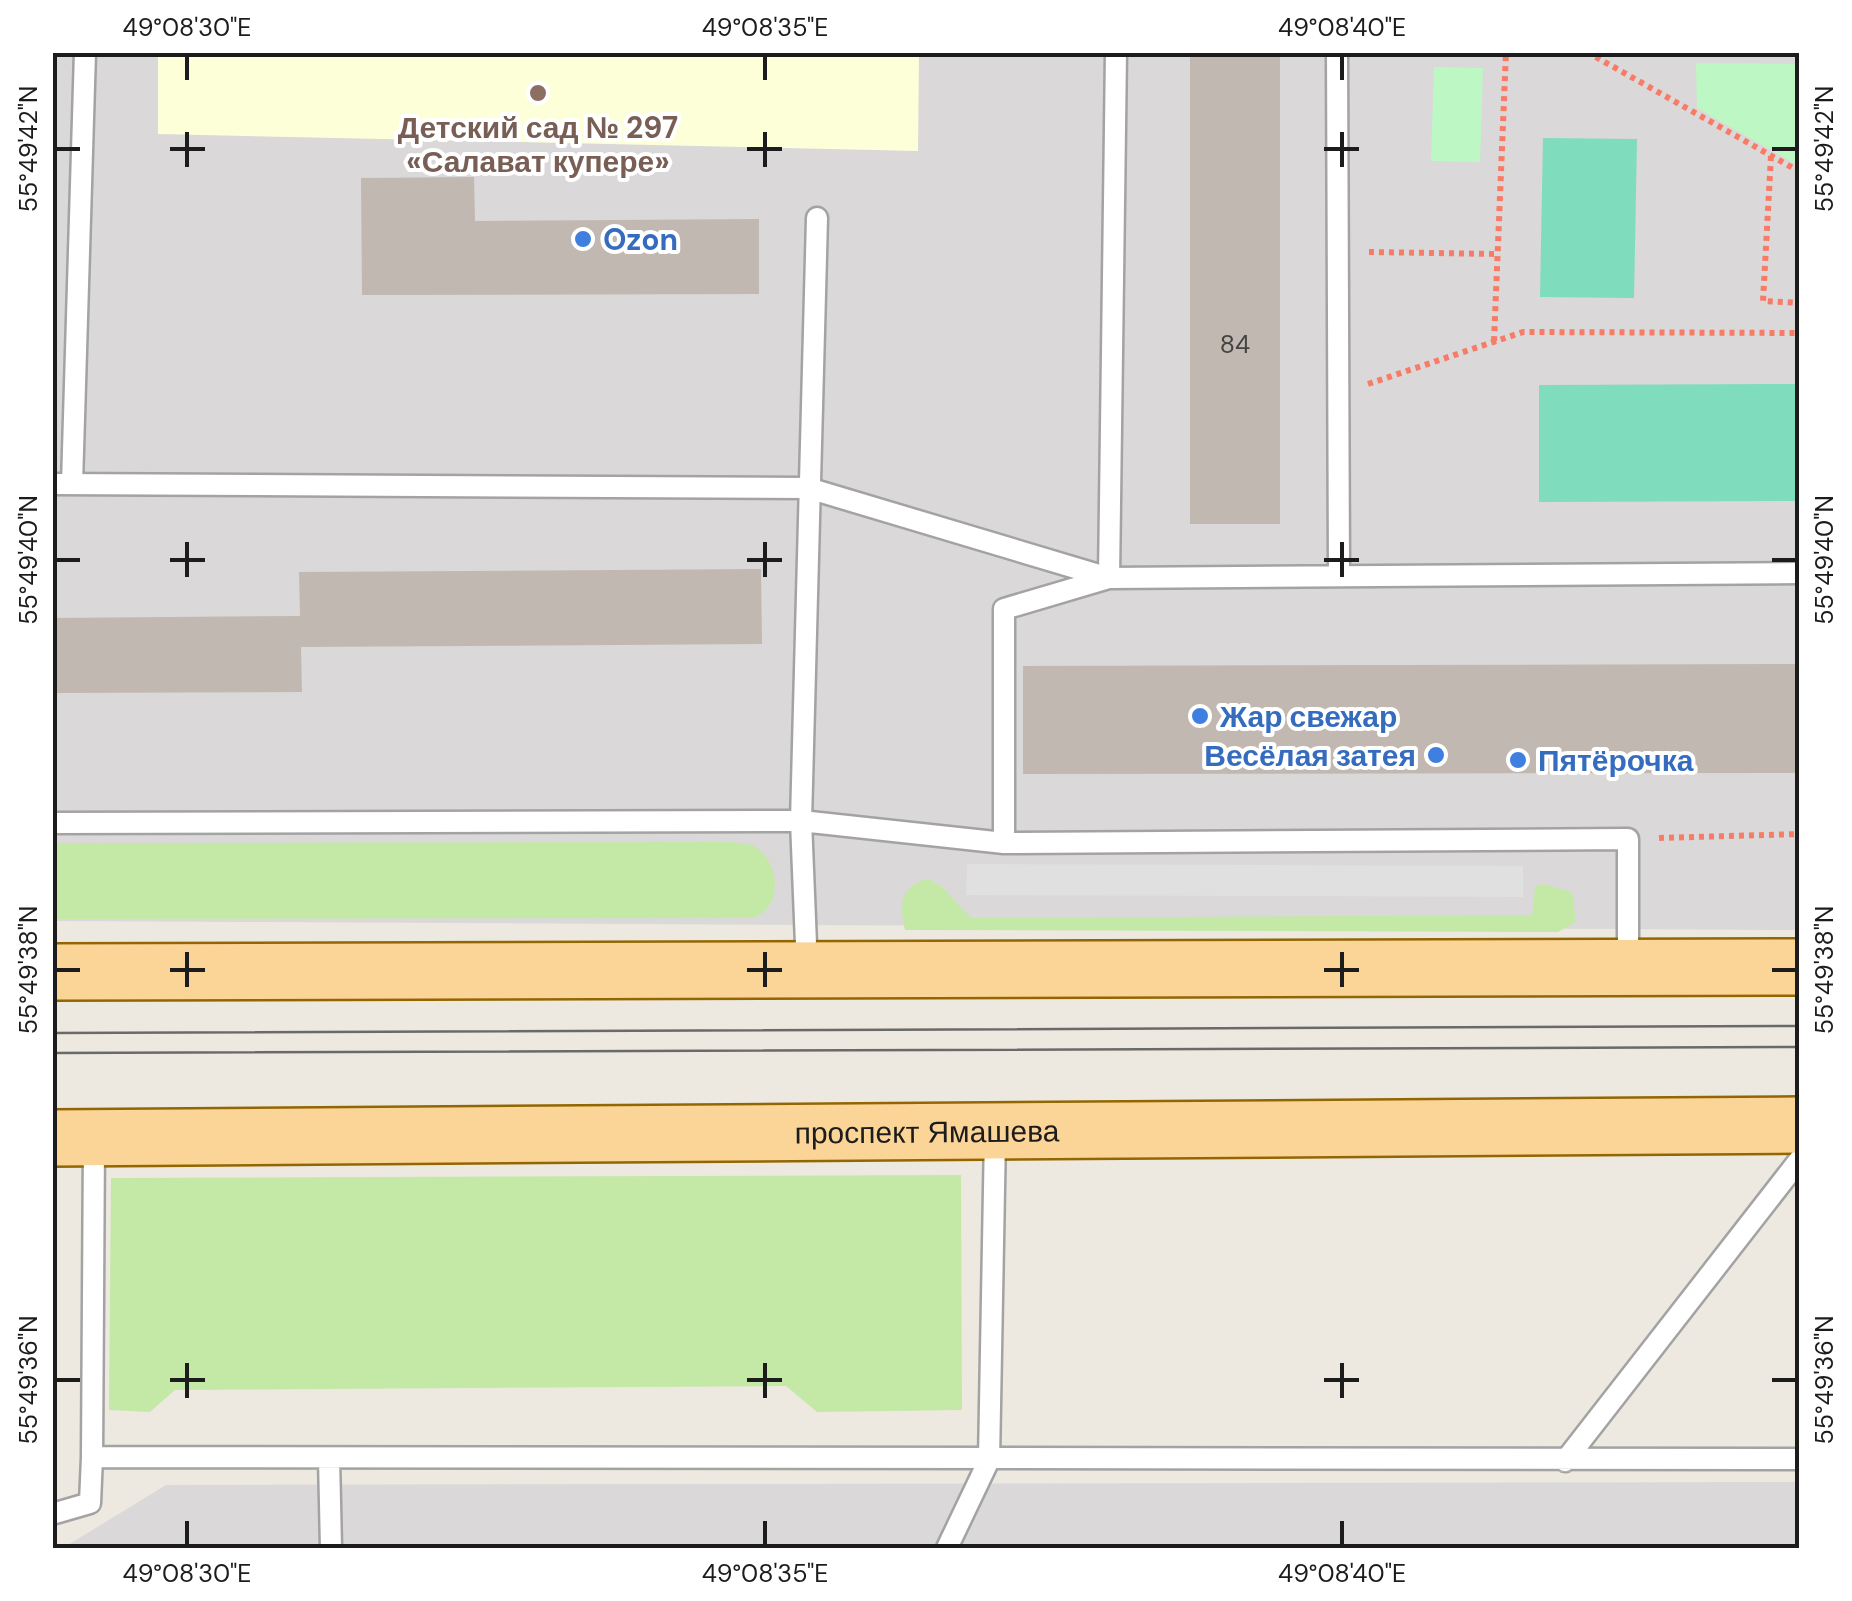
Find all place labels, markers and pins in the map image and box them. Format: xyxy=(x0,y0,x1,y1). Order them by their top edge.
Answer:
marker: Детский сад № 297 «Салават купере» xyxy=(527,82,549,104)
place label: Детский сад № 297 «Салават купере» xyxy=(398,108,678,181)
place label: Ozon xyxy=(603,220,678,259)
marker: Ozon xyxy=(572,228,594,250)
place label: Жар свежар xyxy=(1219,697,1397,736)
marker: Жар свежар xyxy=(1189,705,1211,727)
place label: Весёлая затея xyxy=(1204,736,1416,775)
place label: Пятёрочка xyxy=(1538,741,1694,780)
marker: Весёлая затея xyxy=(1425,744,1447,766)
marker: Пятёрочка xyxy=(1507,749,1529,771)

